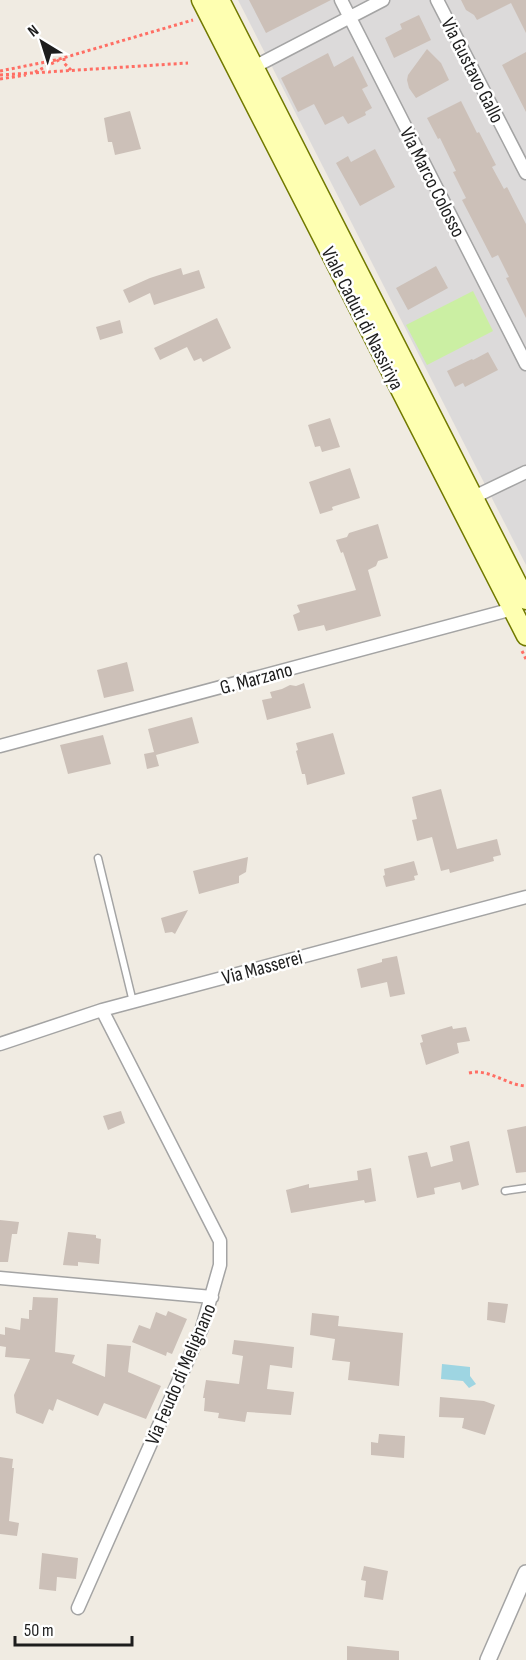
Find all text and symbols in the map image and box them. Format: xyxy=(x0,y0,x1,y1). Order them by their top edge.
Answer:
north arrow xyxy=(12,12,72,72)
street label: Via Gustavo Gallo xyxy=(435,14,509,127)
text: N xyxy=(24,21,43,41)
street label: Via Marco Colosso xyxy=(394,123,470,241)
street label: Viale Caduti di Nassiriya xyxy=(316,243,409,394)
street label: G. Marzano xyxy=(217,658,295,700)
street label: Via Masserei xyxy=(219,946,305,990)
street label: Via Feudo di Melignano xyxy=(140,1300,222,1449)
scale bar xyxy=(15,1609,132,1647)
text: 50 m xyxy=(24,1620,54,1641)

